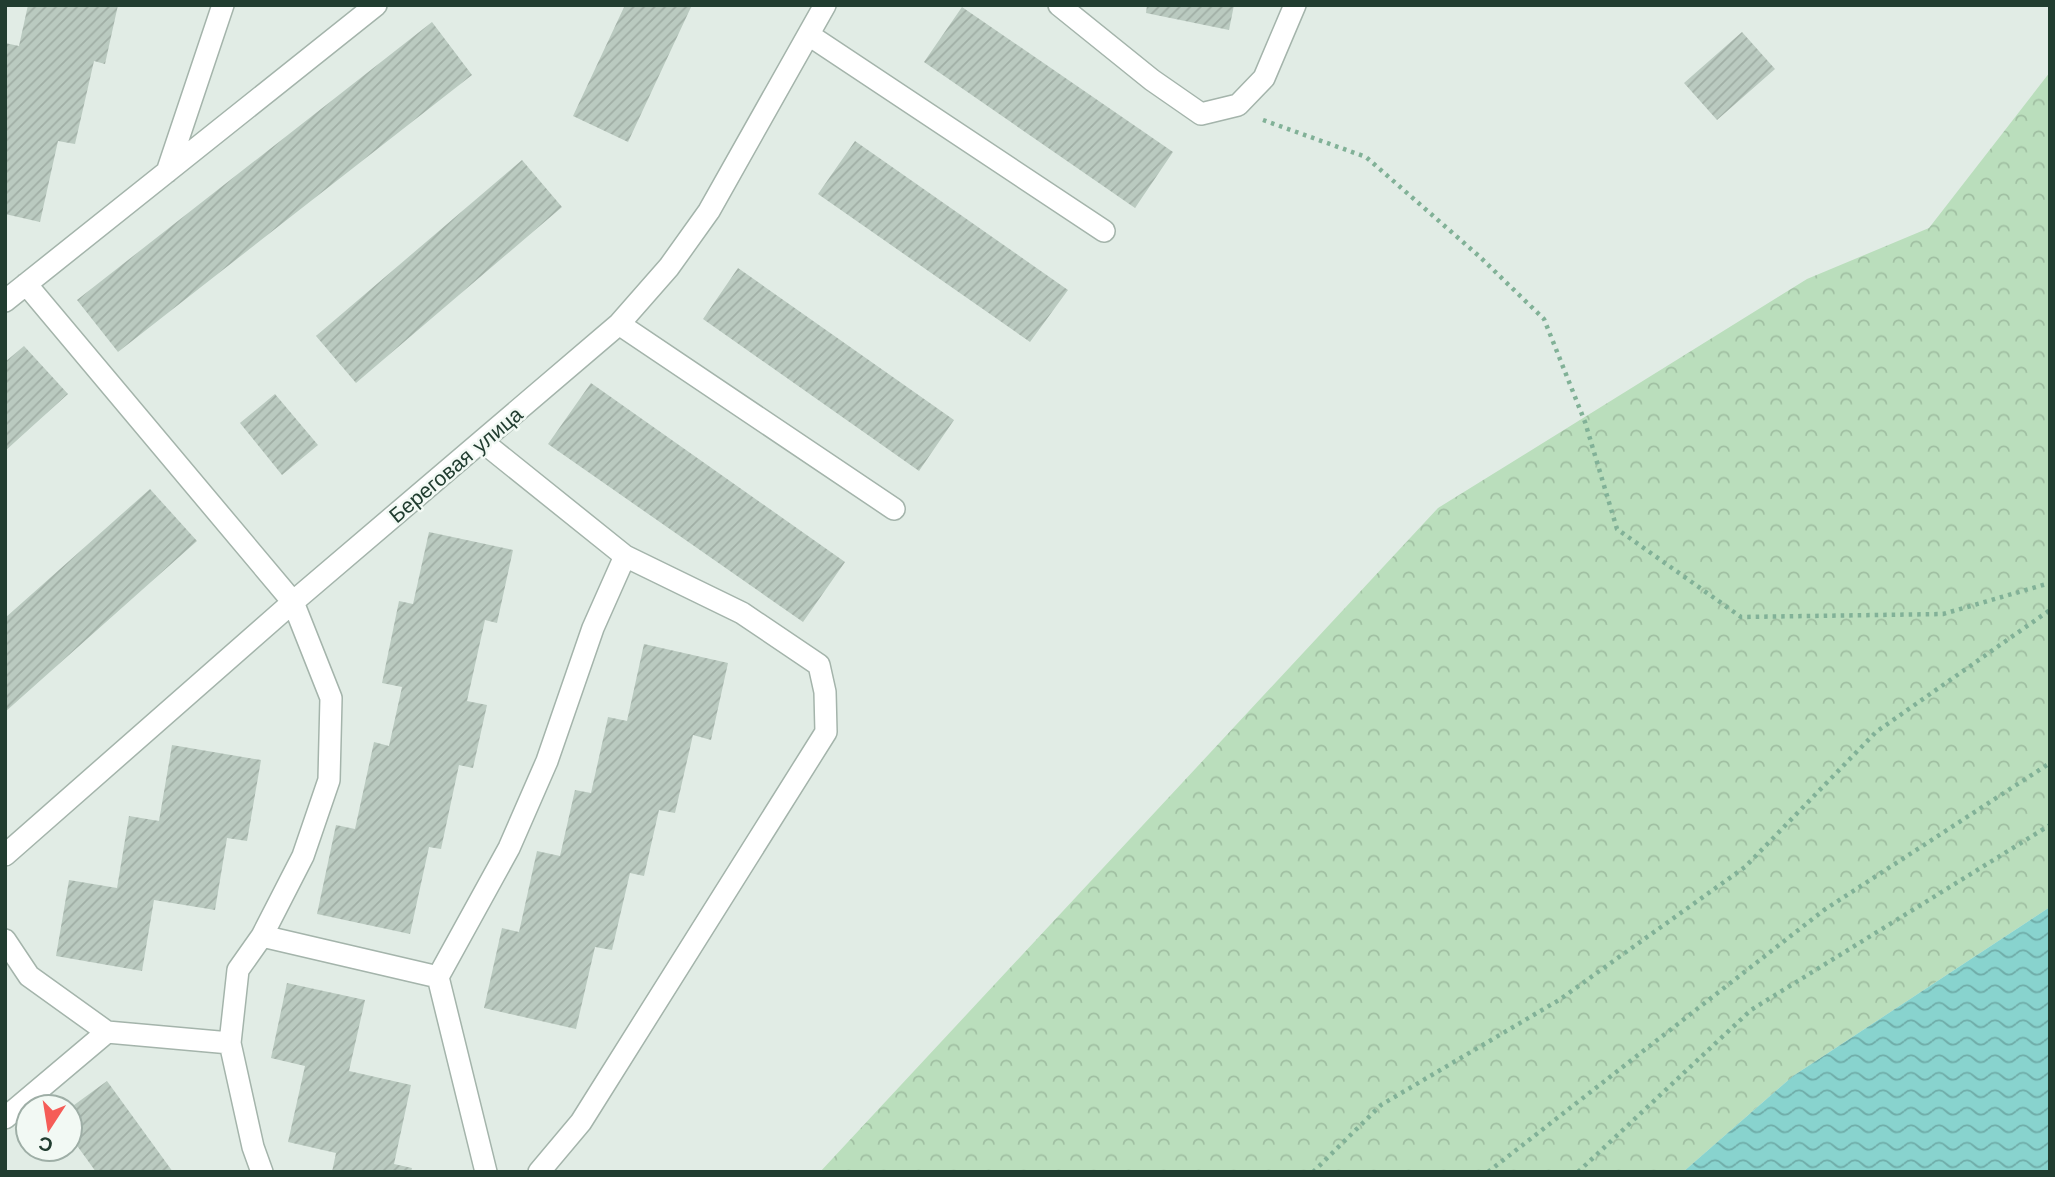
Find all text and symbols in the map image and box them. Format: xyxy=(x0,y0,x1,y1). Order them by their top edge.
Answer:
street label: Береговая улица xyxy=(384,401,528,528)
north arrow xyxy=(14,1093,84,1163)
text: С xyxy=(36,1131,55,1157)

